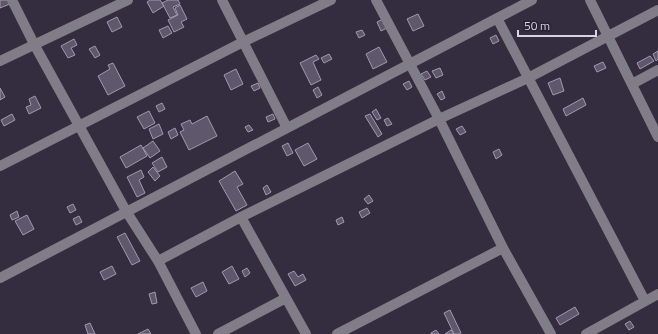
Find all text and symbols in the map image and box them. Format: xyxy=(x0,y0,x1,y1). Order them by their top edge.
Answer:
scale bar xyxy=(518,12,596,38)
text: 50 m xyxy=(524,16,550,35)

